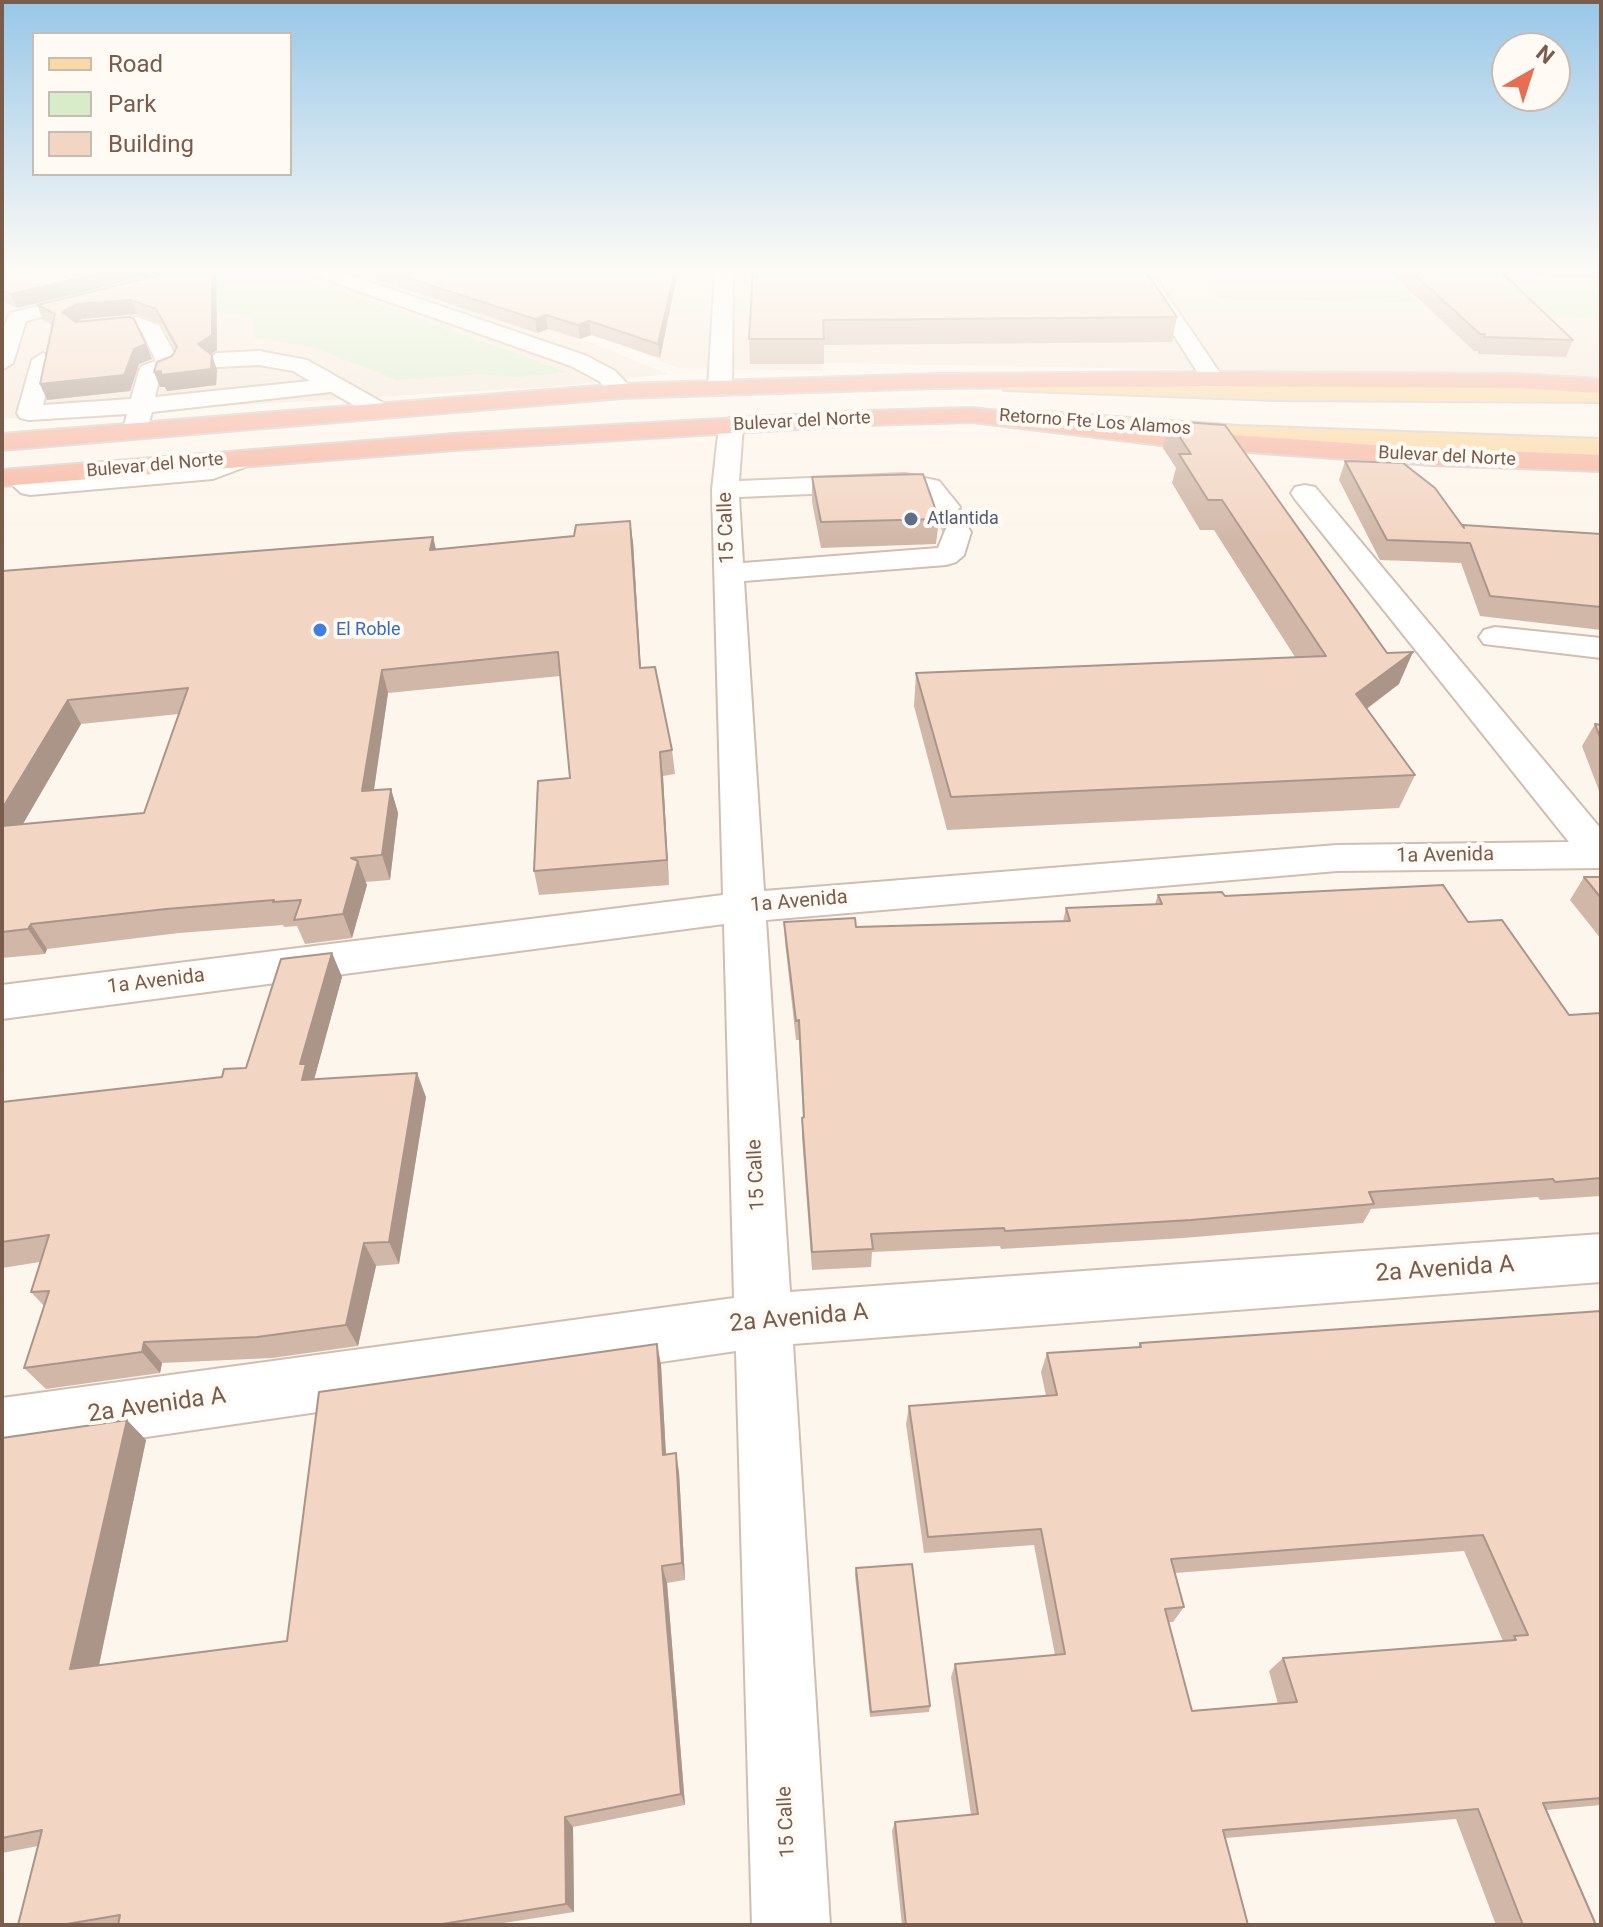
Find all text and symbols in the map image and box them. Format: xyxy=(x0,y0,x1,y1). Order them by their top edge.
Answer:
legend xyxy=(32,32,292,176)
north arrow xyxy=(1491,32,1571,112)
text: N xyxy=(1531,40,1559,69)
text: Road xyxy=(108,50,163,78)
text: Park xyxy=(108,90,156,118)
text: Building xyxy=(108,130,194,158)
street label: Retorno Fte Los Alamos xyxy=(998,406,1192,440)
street label: Bulevar del Norte xyxy=(733,408,871,436)
street label: Bulevar del Norte xyxy=(1378,443,1516,471)
street label: Bulevar del Norte xyxy=(86,449,224,483)
street label: 15 Calle xyxy=(714,492,740,564)
place label: Atlantida xyxy=(927,508,999,530)
marker: Atlantida xyxy=(902,510,920,528)
place label: El Roble xyxy=(336,619,400,641)
marker: El Roble xyxy=(311,621,329,639)
street label: 1a Avenida xyxy=(1396,843,1494,869)
street label: 1a Avenida xyxy=(749,886,849,918)
street label: 1a Avenida xyxy=(106,964,206,1000)
street label: 15 Calle xyxy=(743,1139,771,1211)
street label: 2a Avenida A xyxy=(1375,1251,1515,1289)
street label: 2a Avenida A xyxy=(728,1299,870,1339)
street label: 2a Avenida A xyxy=(86,1382,228,1430)
street label: 15 Calle xyxy=(773,1786,801,1858)

